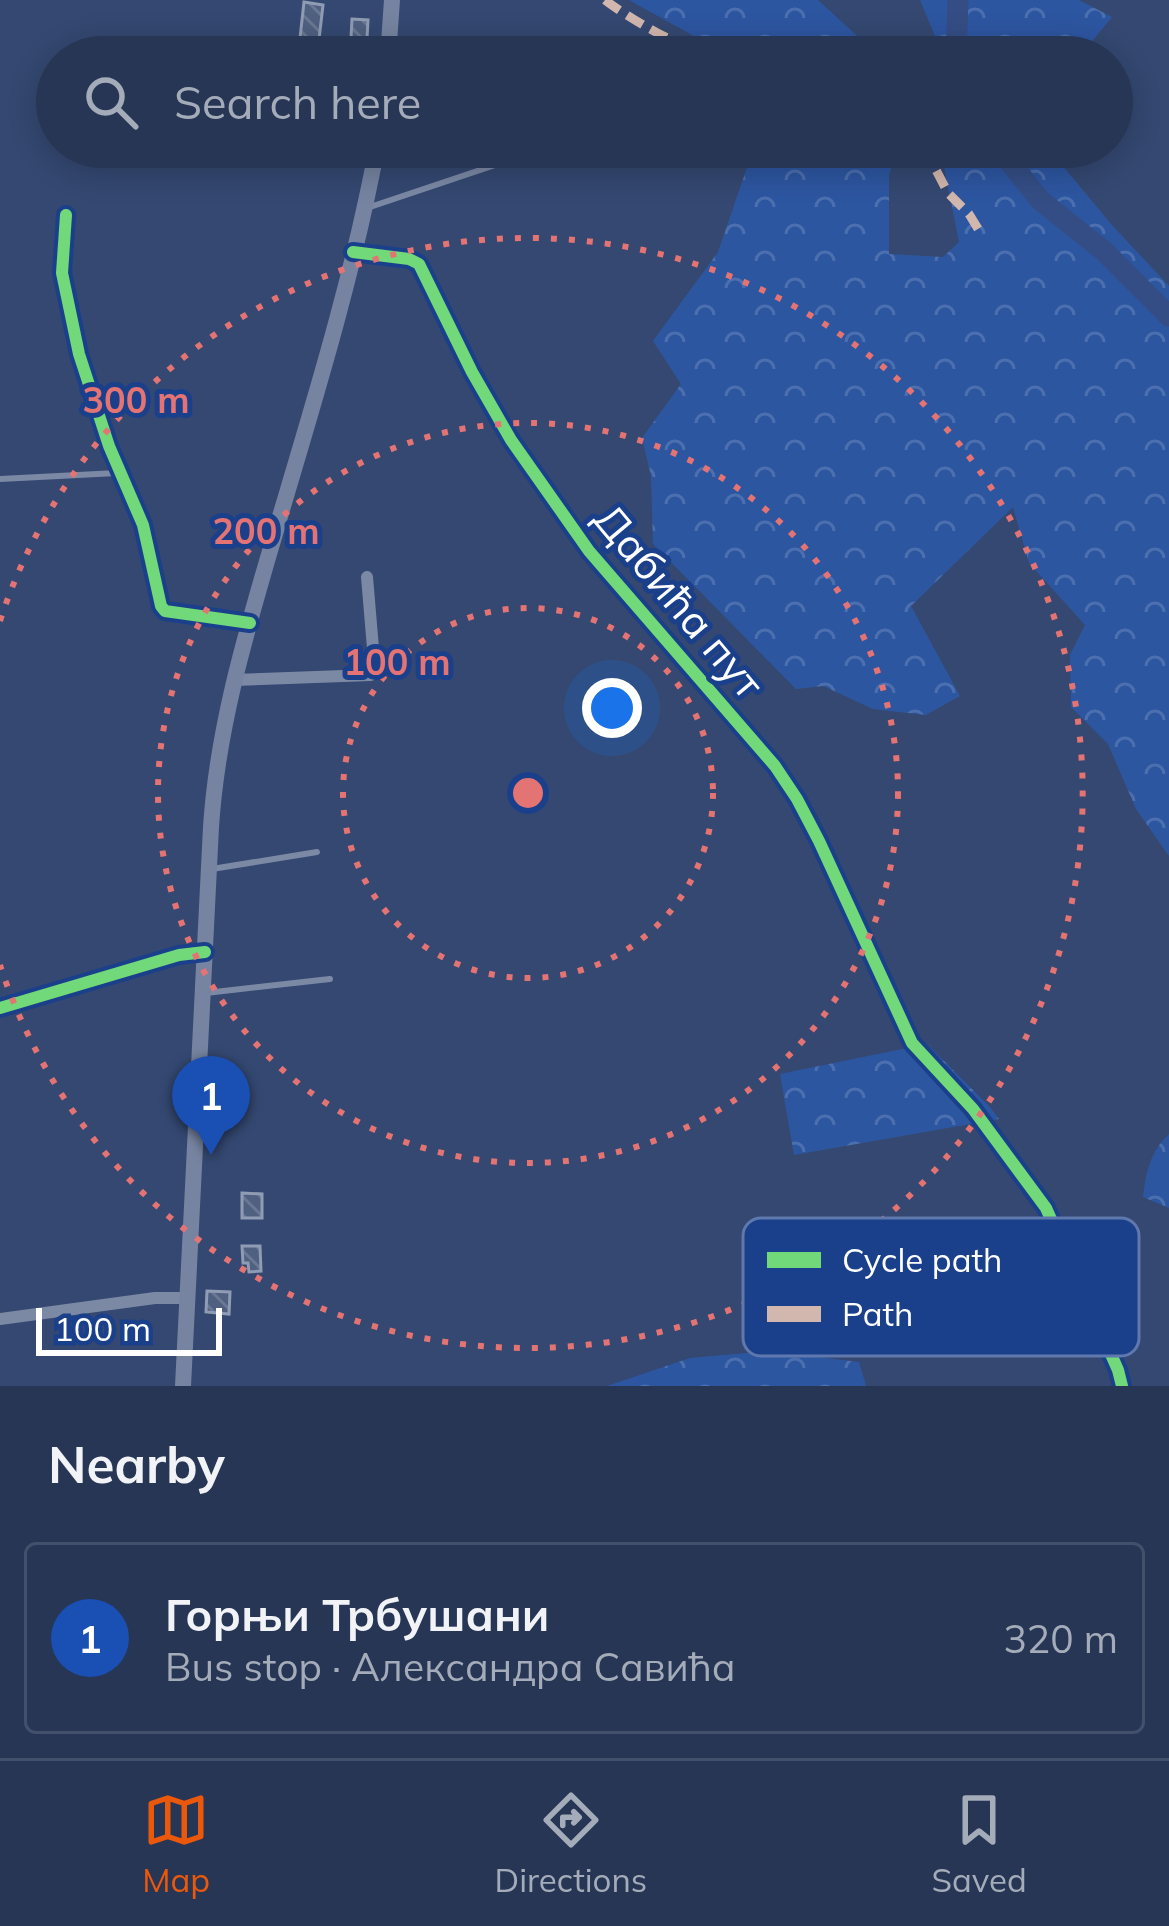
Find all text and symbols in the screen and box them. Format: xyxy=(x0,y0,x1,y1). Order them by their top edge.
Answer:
search box xyxy=(36,36,1133,168)
icon: search xyxy=(78,69,144,135)
text: Search here xyxy=(174,74,421,130)
text: 300 m xyxy=(82,377,190,422)
street label: Дабића пут xyxy=(583,493,776,709)
text: 200 m xyxy=(212,508,320,553)
text: 100 m xyxy=(343,639,451,684)
your location xyxy=(582,678,642,738)
centre of rings xyxy=(507,772,549,814)
pin: 1 xyxy=(172,1056,250,1155)
legend xyxy=(743,1218,1139,1356)
text: Cycle path xyxy=(842,1239,1002,1280)
text: Path xyxy=(842,1293,913,1334)
scale bar xyxy=(36,1302,222,1355)
text: 100 m xyxy=(54,1308,151,1349)
text: Nearby xyxy=(48,1432,225,1496)
text: Горњи Трбушани xyxy=(165,1586,549,1642)
text: 1 xyxy=(78,1614,102,1663)
text: 320 m xyxy=(1003,1614,1118,1663)
text: Bus stop · Александра Савића xyxy=(165,1642,736,1691)
tab: Map xyxy=(142,1787,210,1900)
tab: Directions xyxy=(495,1787,647,1900)
tab: Saved xyxy=(932,1787,1027,1900)

